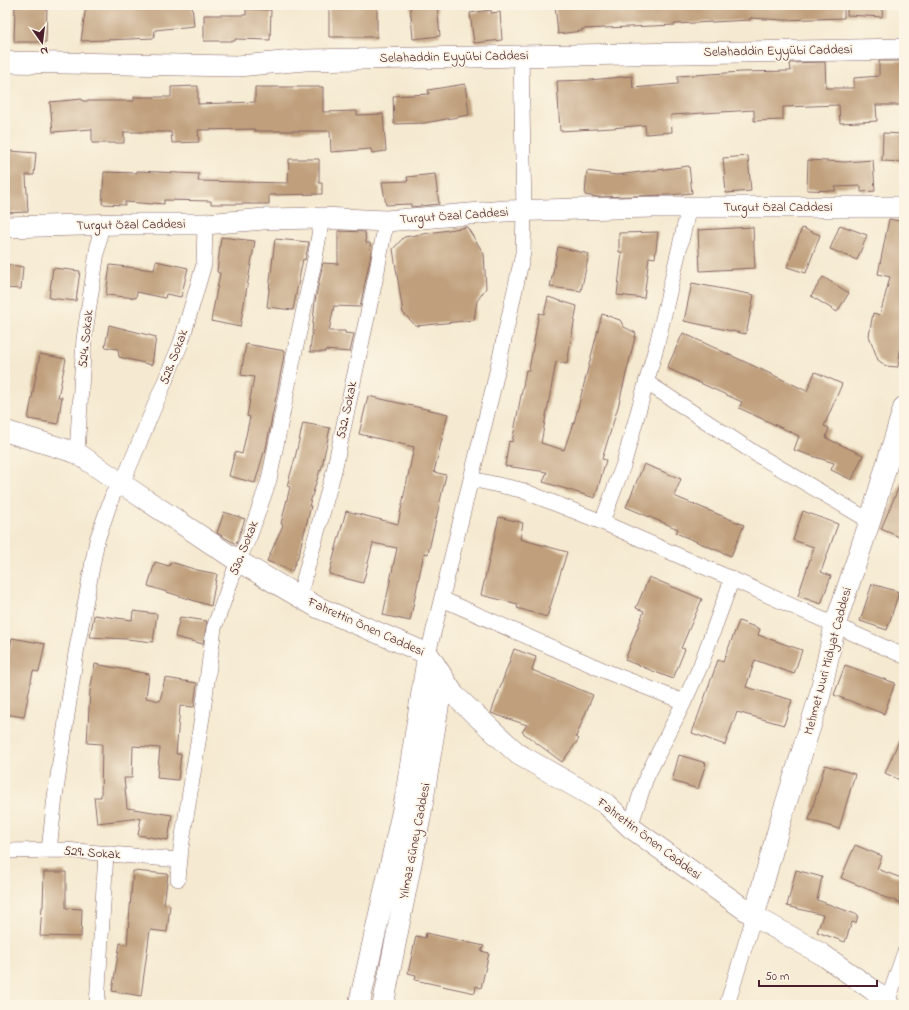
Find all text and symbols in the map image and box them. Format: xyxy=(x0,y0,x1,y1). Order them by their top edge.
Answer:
north arrow xyxy=(22,22,62,62)
street label: Selahaddin Eyyübi Caddesi xyxy=(703,40,853,63)
text: N xyxy=(39,42,50,59)
street label: Selahaddin Eyyübi Caddesi xyxy=(379,46,529,69)
street label: Turgut Özal Caddesi xyxy=(724,198,832,218)
street label: Turgut Özal Caddesi xyxy=(399,203,509,230)
street label: Turgut Özal Caddesi xyxy=(76,215,186,236)
street label: 524. Sokak xyxy=(74,309,99,369)
street label: 528. Sokak xyxy=(155,326,193,387)
street label: 532. Sokak xyxy=(332,379,362,440)
street label: 530. Sokak xyxy=(224,518,264,578)
street label: Mehmet Nuri Midyat Caddesi xyxy=(799,585,858,737)
street label: Fahrettin Önen Caddesi xyxy=(304,592,428,661)
street label: Yılmaz Güney Caddesi xyxy=(394,781,437,901)
street label: Fahrettin Önen Caddesi xyxy=(592,793,705,885)
street label: 529. Sokak xyxy=(63,842,121,864)
scale bar xyxy=(759,962,877,988)
text: 50 m xyxy=(765,968,789,986)

